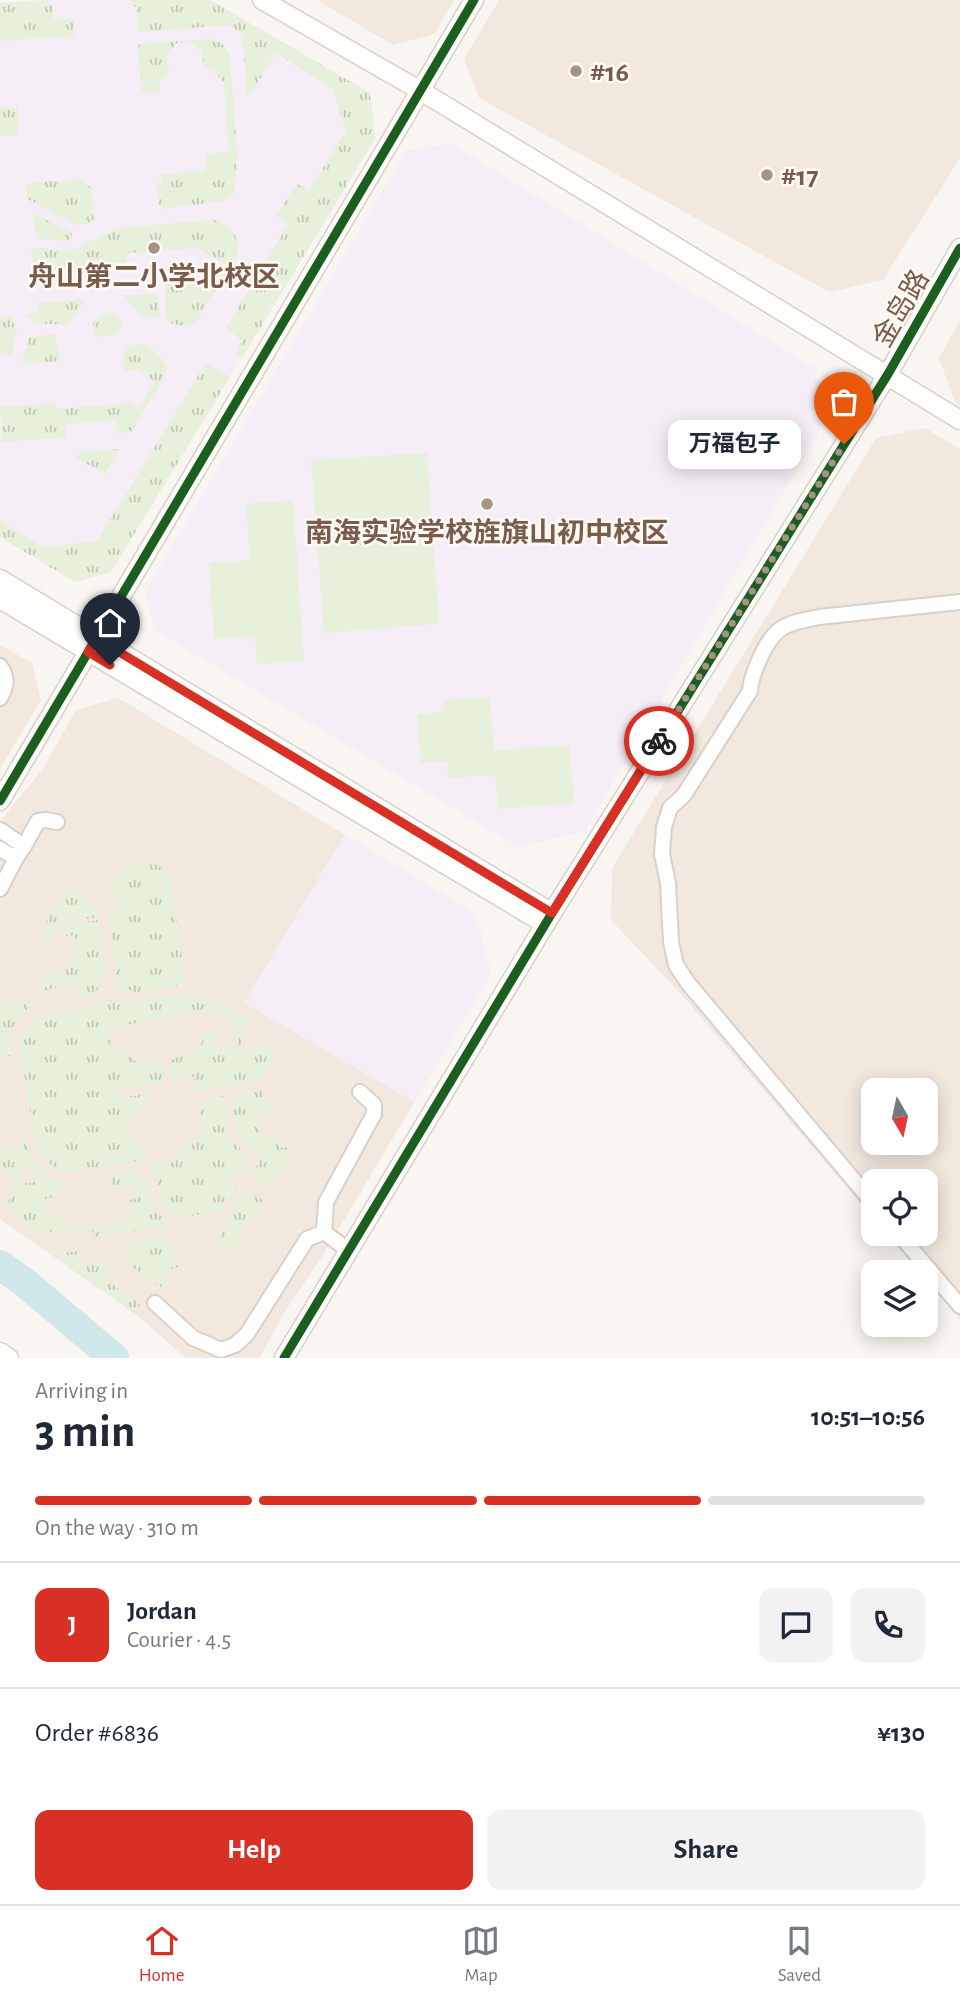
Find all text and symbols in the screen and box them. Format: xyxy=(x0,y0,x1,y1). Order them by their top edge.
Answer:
place label: #16 xyxy=(590,59,629,87)
marker: #16 xyxy=(568,63,584,79)
place label: #17 xyxy=(781,163,819,191)
marker: #17 xyxy=(759,167,775,183)
marker: 舟山第二小学北校区 xyxy=(146,240,162,256)
place label: 舟山第二小学北校区 xyxy=(28,261,280,292)
street label: 金岛路 xyxy=(867,265,935,352)
pin xyxy=(814,372,874,444)
icon: bag xyxy=(825,383,863,421)
callout: 万福包子 xyxy=(669,420,802,468)
text: 万福包子 xyxy=(689,433,781,456)
marker: 南海实验学校旌旗山初中校区 xyxy=(479,496,495,512)
place label: 南海实验学校旌旗山初中校区 xyxy=(305,517,669,548)
pin xyxy=(80,593,140,665)
icon: home xyxy=(91,604,129,642)
courier xyxy=(624,706,694,776)
icon: bike xyxy=(640,722,678,760)
north arrow xyxy=(861,1078,938,1155)
map controls xyxy=(861,1078,938,1337)
button: locate xyxy=(861,1169,938,1246)
button: layers xyxy=(861,1260,938,1337)
text: Arriving in xyxy=(35,1380,128,1403)
text: 10:51–10:56 xyxy=(811,1404,925,1430)
text: 3 min xyxy=(35,1409,135,1455)
text: On the way · 310 m xyxy=(35,1517,199,1540)
button: chat xyxy=(759,1588,833,1662)
button: phone xyxy=(851,1588,925,1662)
text: Jordan xyxy=(127,1598,197,1624)
text: J xyxy=(68,1612,76,1638)
text: Courier · 4.5 xyxy=(127,1629,231,1652)
text: Order #6836 xyxy=(35,1720,159,1746)
text: ¥130 xyxy=(877,1720,925,1746)
button: Help xyxy=(35,1810,473,1890)
button: Share xyxy=(487,1810,925,1890)
tab: Home xyxy=(139,1922,185,1987)
tab: Map xyxy=(462,1922,500,1987)
tab: Saved xyxy=(778,1922,821,1987)

